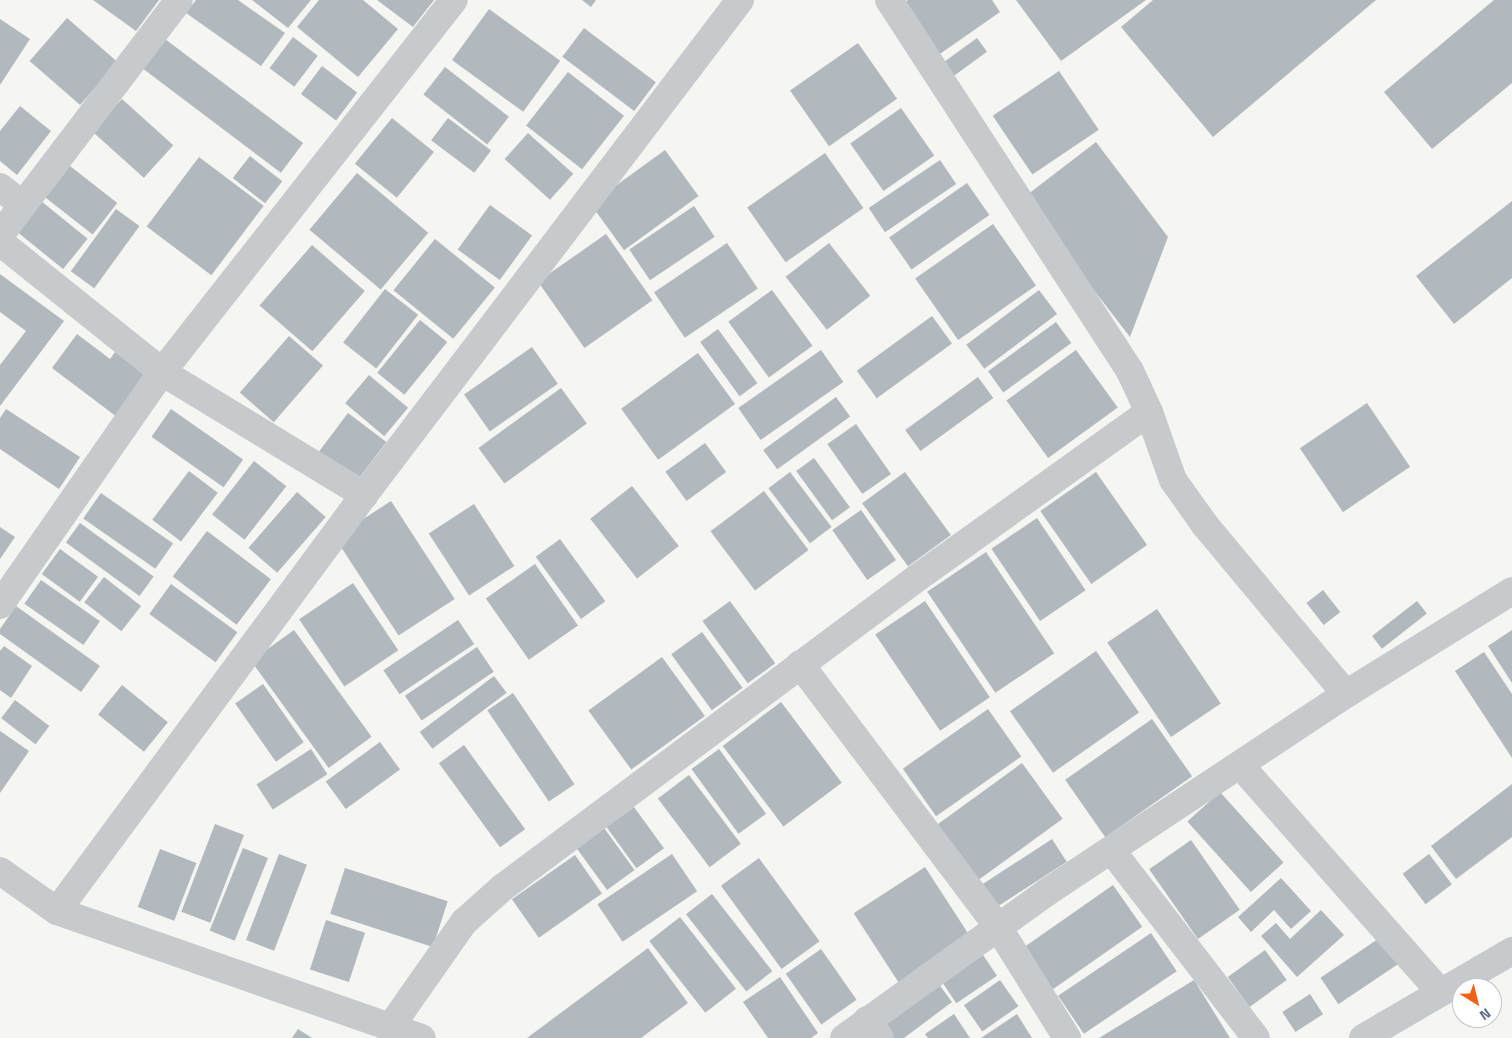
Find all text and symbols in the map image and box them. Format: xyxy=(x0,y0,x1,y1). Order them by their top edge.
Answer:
north arrow xyxy=(1452,978,1502,1028)
text: N xyxy=(1475,1003,1496,1026)

